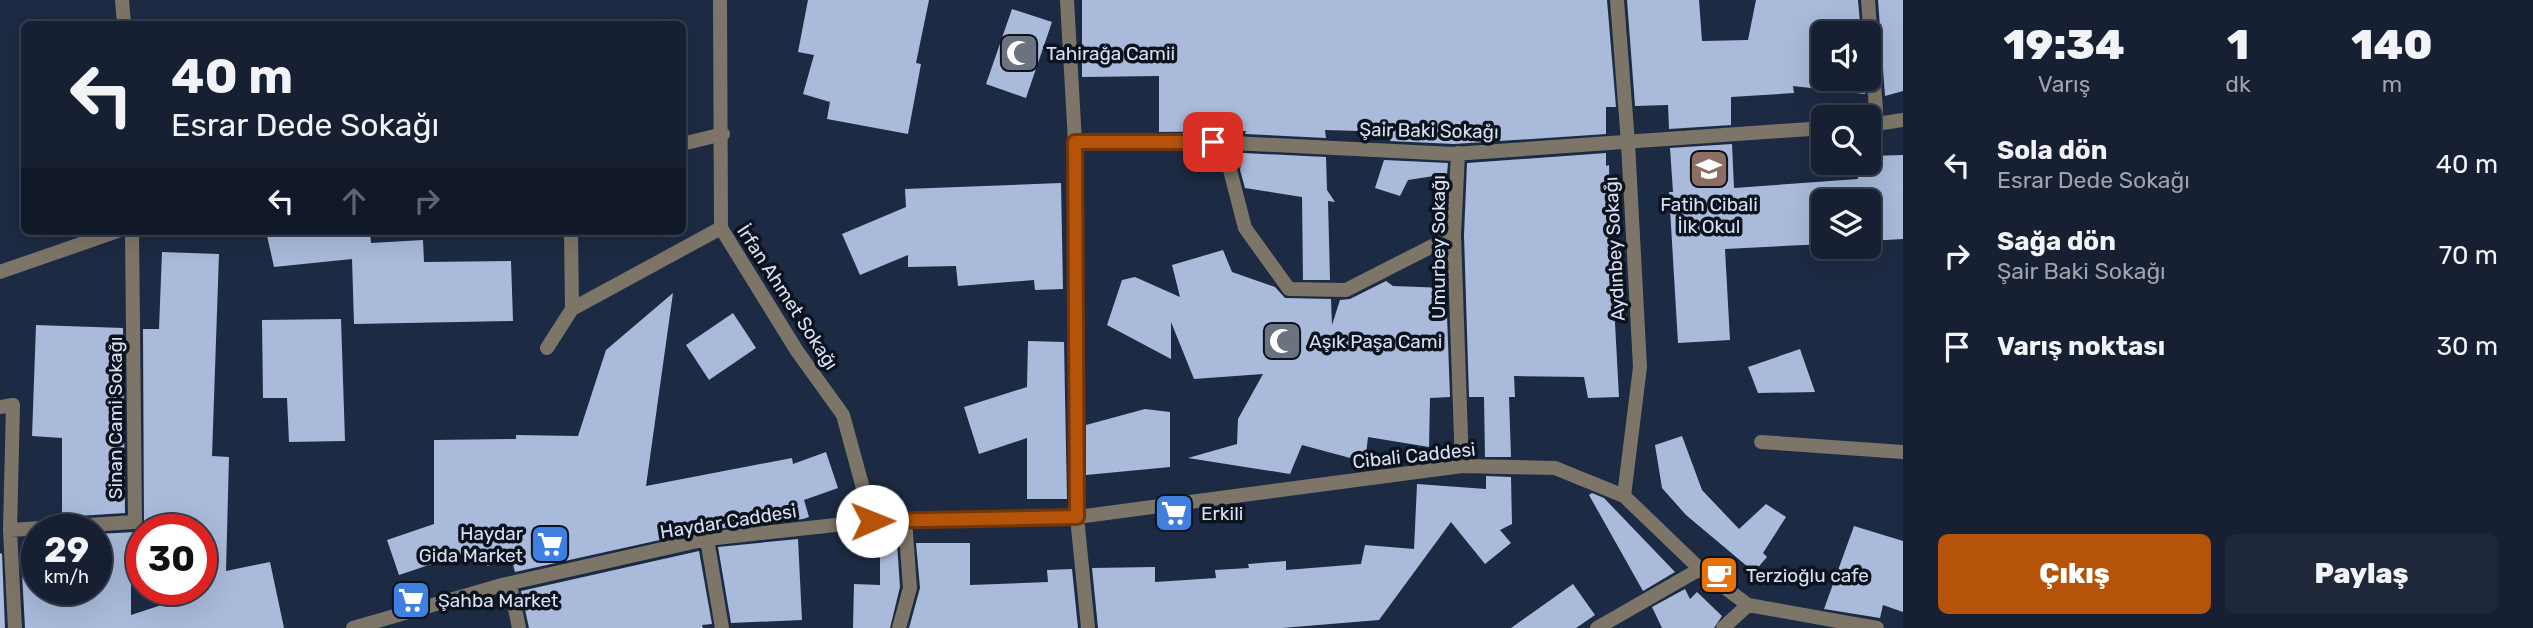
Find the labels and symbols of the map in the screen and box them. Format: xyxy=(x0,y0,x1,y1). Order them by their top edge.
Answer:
mosque icon: Tahirağa Camii xyxy=(998,32,1040,74)
place label: Tahirağa Camii xyxy=(1046,42,1175,65)
pin xyxy=(1183,112,1243,172)
street label: Şair Baki Sokağı xyxy=(1359,118,1499,143)
school or university icon: Fatih Cibali İlk Okul xyxy=(1688,148,1730,190)
street label: Umurbey Sokağı xyxy=(1427,175,1450,319)
street label: Aydınbey Sokağı xyxy=(1599,176,1630,322)
place label: Fatih Cibali İlk Okul xyxy=(1660,193,1758,238)
street label: İrfan Ahmet Sokağı xyxy=(732,220,843,374)
mosque icon: Aşık Paşa Cami xyxy=(1261,320,1303,362)
place label: Aşık Paşa Cami xyxy=(1309,330,1442,353)
street label: Sinan Cami Sokağı xyxy=(104,337,127,499)
street label: Cibali Caddesi xyxy=(1351,438,1477,473)
position arrow xyxy=(835,484,909,558)
supermarket icon: Erkili xyxy=(1153,492,1195,534)
street label: Haydar Caddesi xyxy=(658,499,798,544)
place label: Erkili xyxy=(1201,502,1243,525)
speed limit sign: 30 xyxy=(126,514,217,605)
place label: Haydar Gida Market xyxy=(419,522,524,567)
supermarket icon: Haydar Gida Market xyxy=(529,523,571,565)
cafe icon: Terzioğlu cafe xyxy=(1698,554,1740,596)
place label: Terzioğlu cafe xyxy=(1746,564,1869,587)
supermarket icon: Şahba Market xyxy=(390,579,432,621)
place label: Şahba Market xyxy=(438,589,559,612)

